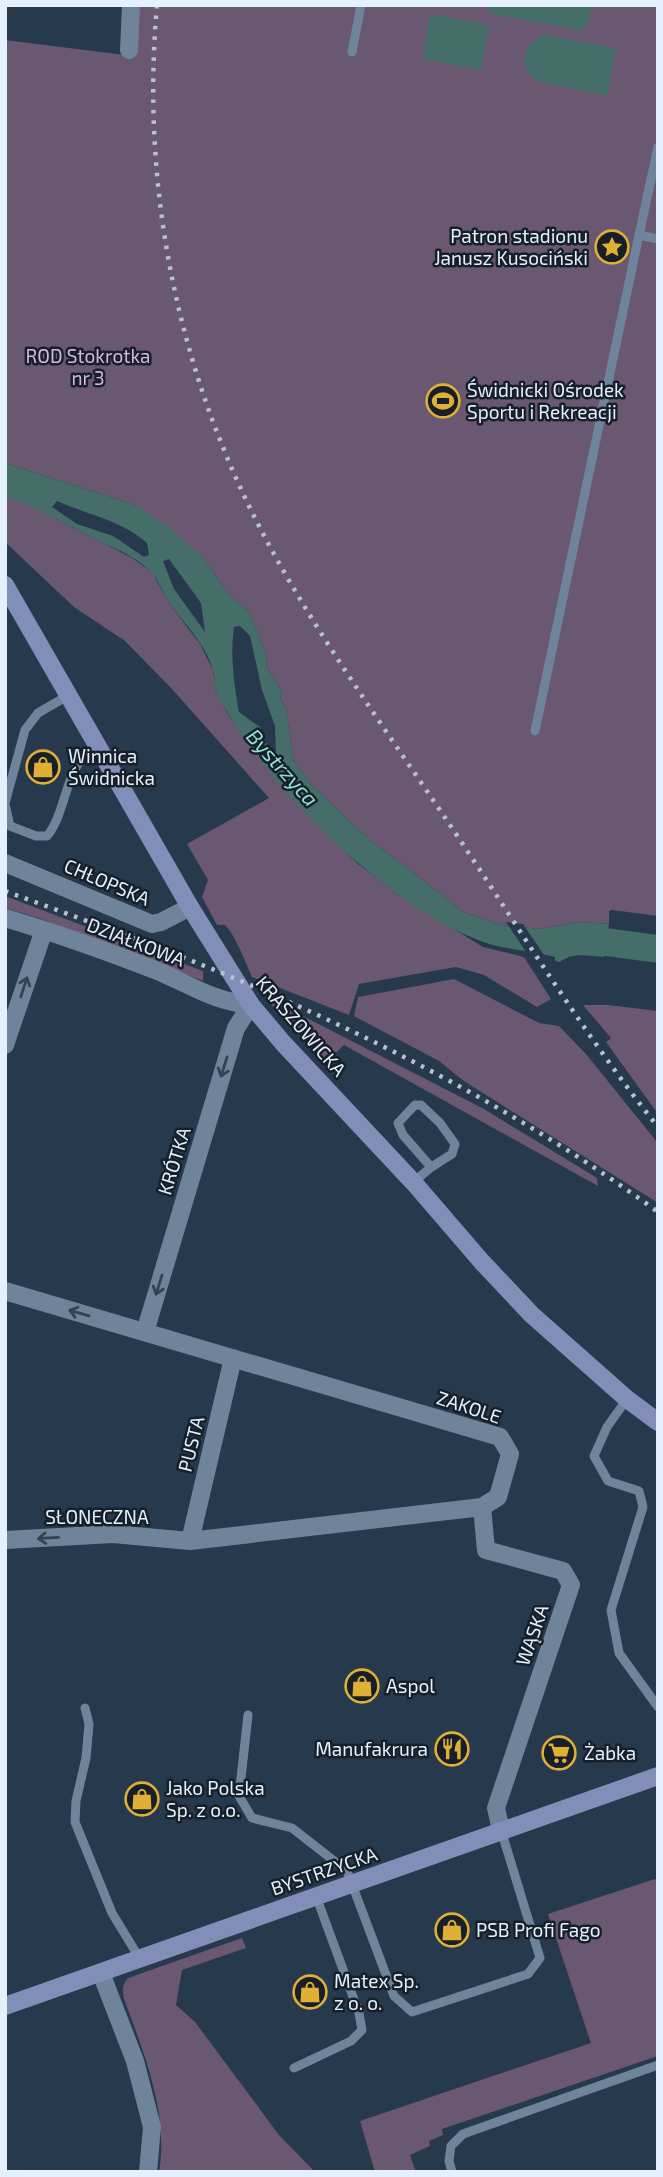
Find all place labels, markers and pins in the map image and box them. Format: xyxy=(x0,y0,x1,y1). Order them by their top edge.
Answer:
place label: Patron stadionu Janusz Kusociński xyxy=(434,224,588,269)
place icon: Patron stadionu Janusz Kusociński xyxy=(593,228,631,266)
place label: Świdnicki Ośrodek Sportu i Rekreacji xyxy=(467,378,624,423)
sports icon: Świdnicki Ośrodek Sportu i Rekreacji xyxy=(424,382,462,420)
place label: Winnica Świdnicka xyxy=(68,744,155,789)
shop icon: Winnica Świdnicka xyxy=(24,748,62,786)
shop icon: Aspol xyxy=(343,1667,381,1705)
place label: Aspol xyxy=(386,1674,435,1697)
restaurant icon: Manufakrura xyxy=(433,1730,471,1768)
supermarket icon: Żabka xyxy=(540,1734,578,1772)
place label: Manufakrura xyxy=(315,1737,428,1760)
place label: Żabka xyxy=(584,1741,636,1764)
place label: Jako Polska Sp. z o.o. xyxy=(166,1776,265,1821)
shop icon: Jako Polska Sp. z o.o. xyxy=(123,1780,161,1818)
shop icon: PSB Profi Fago xyxy=(433,1911,471,1949)
place label: PSB Profi Fago xyxy=(476,1918,601,1941)
place label: Matex Sp. z o. o. xyxy=(334,1969,419,2014)
shop icon: Matex Sp. z o. o. xyxy=(291,1973,329,2011)

